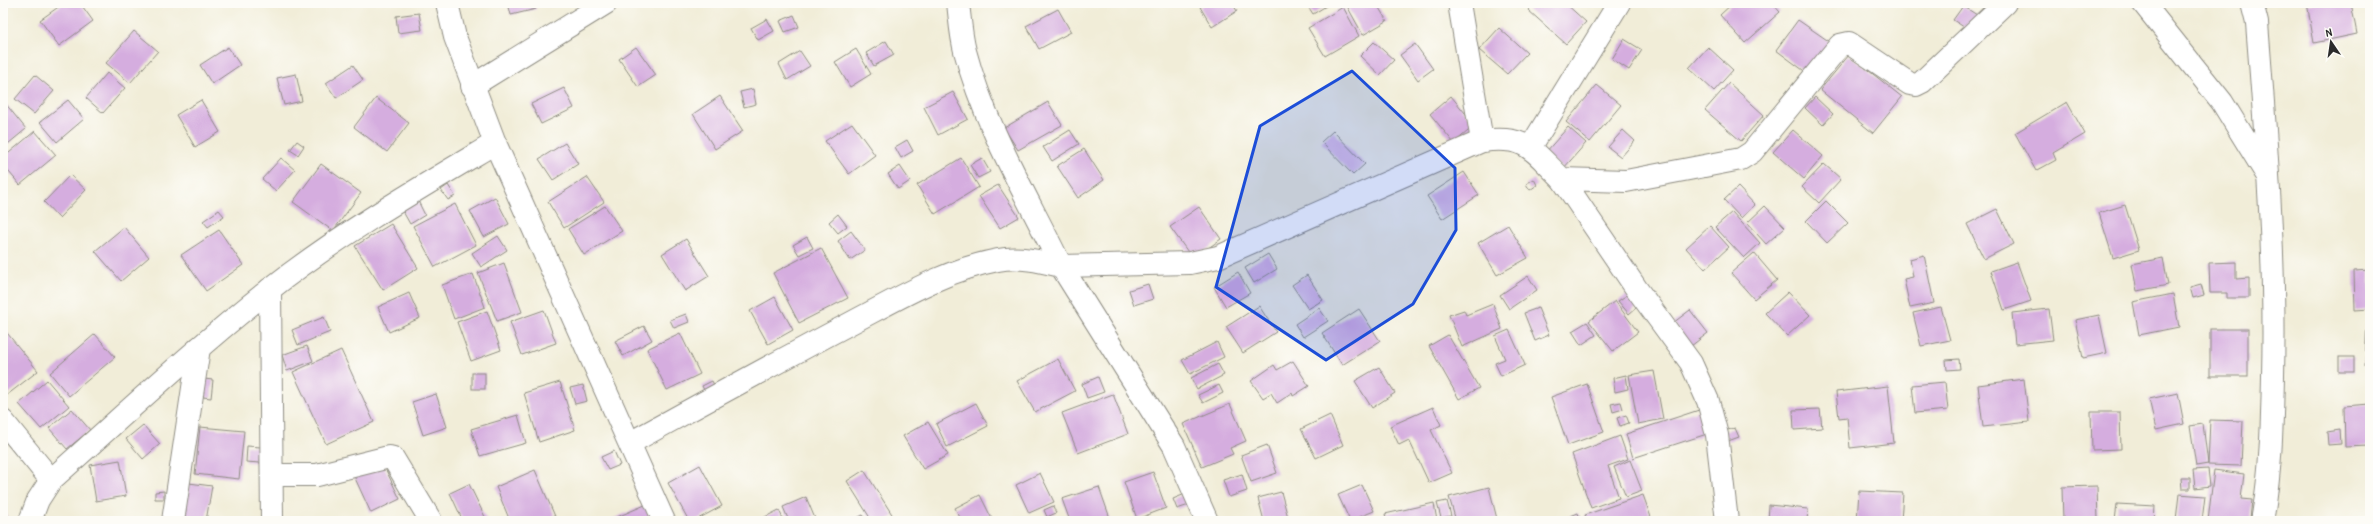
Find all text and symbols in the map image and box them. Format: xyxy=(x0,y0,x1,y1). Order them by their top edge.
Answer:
north arrow xyxy=(2311,22,2351,62)
text: N xyxy=(2324,25,2333,40)

